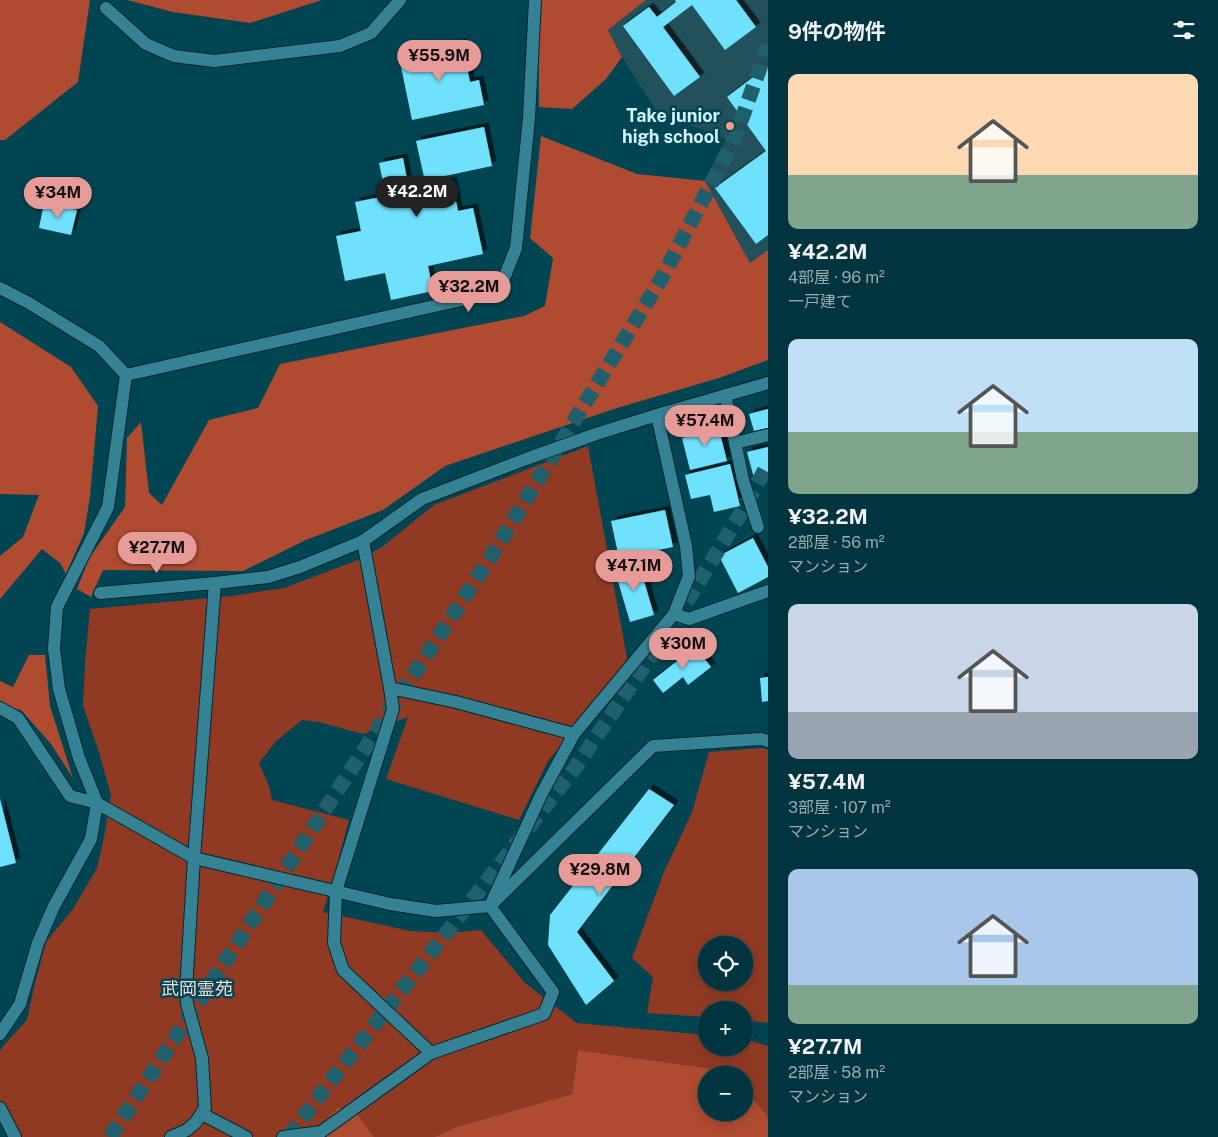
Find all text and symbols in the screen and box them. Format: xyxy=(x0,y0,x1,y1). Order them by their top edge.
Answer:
icon: filters xyxy=(1170,16,1198,44)
text: 9件の物件 xyxy=(788,19,886,44)
pin: ¥55.9M xyxy=(398,39,480,82)
text: ¥55.9M xyxy=(408,46,470,65)
place label: Take junior high school xyxy=(622,105,721,147)
icon: home xyxy=(948,106,1038,196)
marker: Take junior high school xyxy=(724,120,736,132)
pin: ¥34M xyxy=(28,176,88,219)
pin: ¥42.2M xyxy=(376,176,458,218)
text: ¥42.2M xyxy=(387,182,447,201)
text: ¥34M xyxy=(35,183,81,202)
text: ¥42.2M xyxy=(788,239,868,264)
text: 4部屋 · 96 m² xyxy=(788,268,885,287)
pin: ¥32.2M xyxy=(428,270,510,313)
text: ¥32.2M xyxy=(439,277,499,296)
text: 一戸建て xyxy=(788,292,852,311)
icon: home xyxy=(948,371,1038,461)
pin: ¥57.4M xyxy=(664,404,746,447)
text: ¥57.4M xyxy=(676,411,734,430)
text: ¥32.2M xyxy=(788,504,868,529)
pin: ¥27.7M xyxy=(116,532,198,574)
text: 2部屋 · 56 m² xyxy=(788,533,885,552)
text: ¥27.7M xyxy=(129,538,185,557)
pin: ¥47.1M xyxy=(593,550,675,592)
text: ¥47.1M xyxy=(606,556,662,575)
text: マンション xyxy=(788,557,868,576)
pin: ¥30M xyxy=(653,628,713,670)
text: ¥30M xyxy=(660,634,706,653)
icon: home xyxy=(948,636,1038,726)
text: ¥57.4M xyxy=(788,769,865,794)
text: 3部屋 · 107 m² xyxy=(788,798,891,817)
text: マンション xyxy=(788,822,868,841)
pin: ¥29.8M xyxy=(559,854,641,896)
text: ¥29.8M xyxy=(570,860,630,879)
icon: home xyxy=(948,901,1038,991)
map controls xyxy=(698,936,753,1121)
button: locate xyxy=(698,936,753,991)
park label: 武岡霊苑 xyxy=(161,978,233,999)
button: + xyxy=(698,1001,753,1056)
text: ¥27.7M xyxy=(788,1034,862,1059)
text: 2部屋 · 58 m² xyxy=(788,1063,885,1082)
button: − xyxy=(698,1066,753,1121)
text: マンション xyxy=(788,1087,868,1106)

